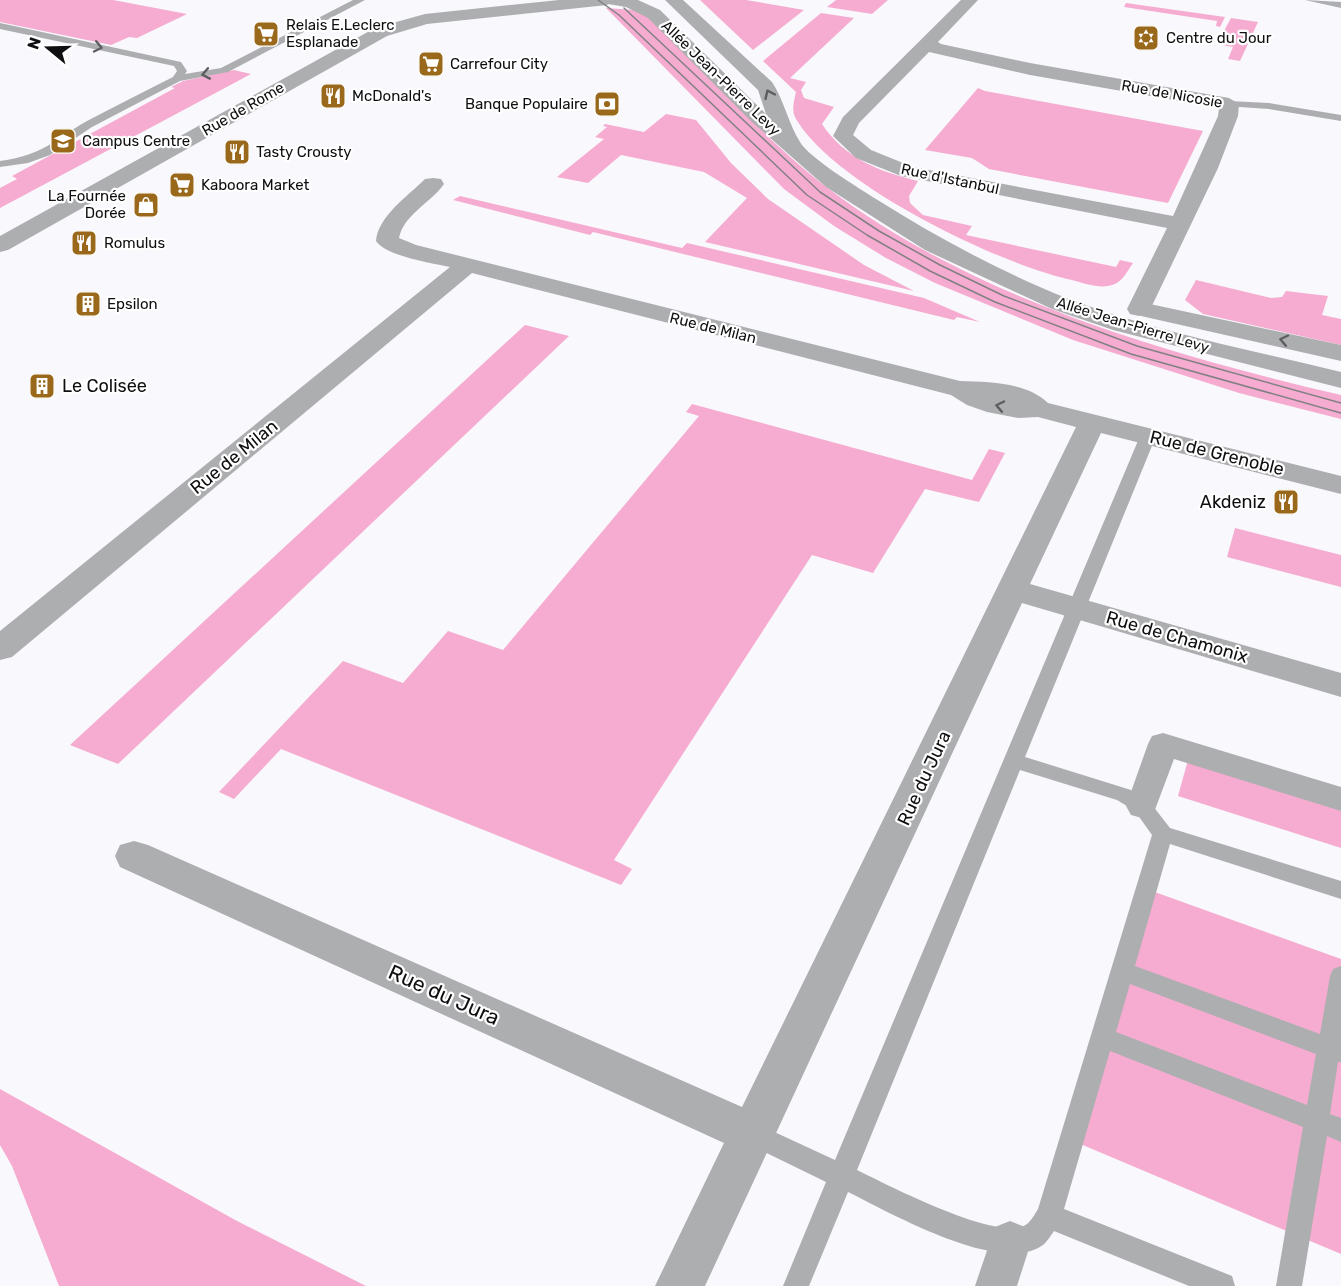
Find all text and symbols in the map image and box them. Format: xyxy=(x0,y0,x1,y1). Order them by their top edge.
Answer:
place label: Relais E.Leclerc Esplanade xyxy=(286,16,395,51)
street label: Allée Jean-Pierre Levy xyxy=(658,17,784,139)
north arrow xyxy=(18,18,78,78)
supermarket icon: Relais E.Leclerc Esplanade xyxy=(251,19,281,49)
synagogue icon: Centre du Jour xyxy=(1131,23,1161,53)
place label: Centre du Jour xyxy=(1166,29,1272,47)
text: N xyxy=(23,35,45,52)
one-way arrow xyxy=(93,40,103,53)
supermarket icon: Carrefour City xyxy=(416,49,446,79)
place label: Carrefour City xyxy=(450,55,548,73)
one-way arrow xyxy=(202,67,212,80)
street label: Rue de Nicosie xyxy=(1120,76,1224,112)
street label: Rue de Rome xyxy=(199,78,287,140)
restaurant icon: McDonald's xyxy=(318,81,348,111)
place label: McDonald's xyxy=(352,87,432,105)
bank icon: Banque Populaire xyxy=(592,89,622,119)
one-way arrow xyxy=(764,90,776,101)
place label: Banque Populaire xyxy=(465,95,588,113)
school or university icon: Campus Centre xyxy=(48,126,78,156)
place label: Campus Centre xyxy=(82,132,190,150)
restaurant icon: Tasty Crousty xyxy=(222,137,252,167)
place label: Tasty Crousty xyxy=(256,143,352,161)
street label: Rue d'Istanbul xyxy=(899,160,1001,198)
supermarket icon: Kaboora Market xyxy=(167,170,197,200)
place label: Kaboora Market xyxy=(201,176,309,194)
place label: La Fournée Dorée xyxy=(48,187,126,222)
shop icon: La Fournée Dorée xyxy=(131,190,161,220)
restaurant icon: Romulus xyxy=(69,228,99,258)
place label: Romulus xyxy=(104,234,165,252)
building icon: Epsilon xyxy=(73,289,103,319)
street label: Allée Jean-Pierre Levy xyxy=(1055,293,1211,357)
place label: Epsilon xyxy=(107,295,158,313)
street label: Rue de Milan xyxy=(668,309,758,347)
one-way arrow xyxy=(1279,335,1289,348)
building icon: Le Colisée xyxy=(27,371,57,401)
place label: Le Colisée xyxy=(62,375,147,397)
one-way arrow xyxy=(995,400,1005,413)
street label: Rue de Milan xyxy=(186,415,282,499)
street label: Rue de Grenoble xyxy=(1148,426,1286,480)
restaurant icon: Akdeniz xyxy=(1271,487,1301,517)
place label: Akdeniz xyxy=(1200,491,1266,513)
street label: Rue de Chamonix xyxy=(1104,606,1251,668)
street label: Rue du Jura xyxy=(893,727,955,829)
street label: Rue du Jura xyxy=(385,959,504,1030)

